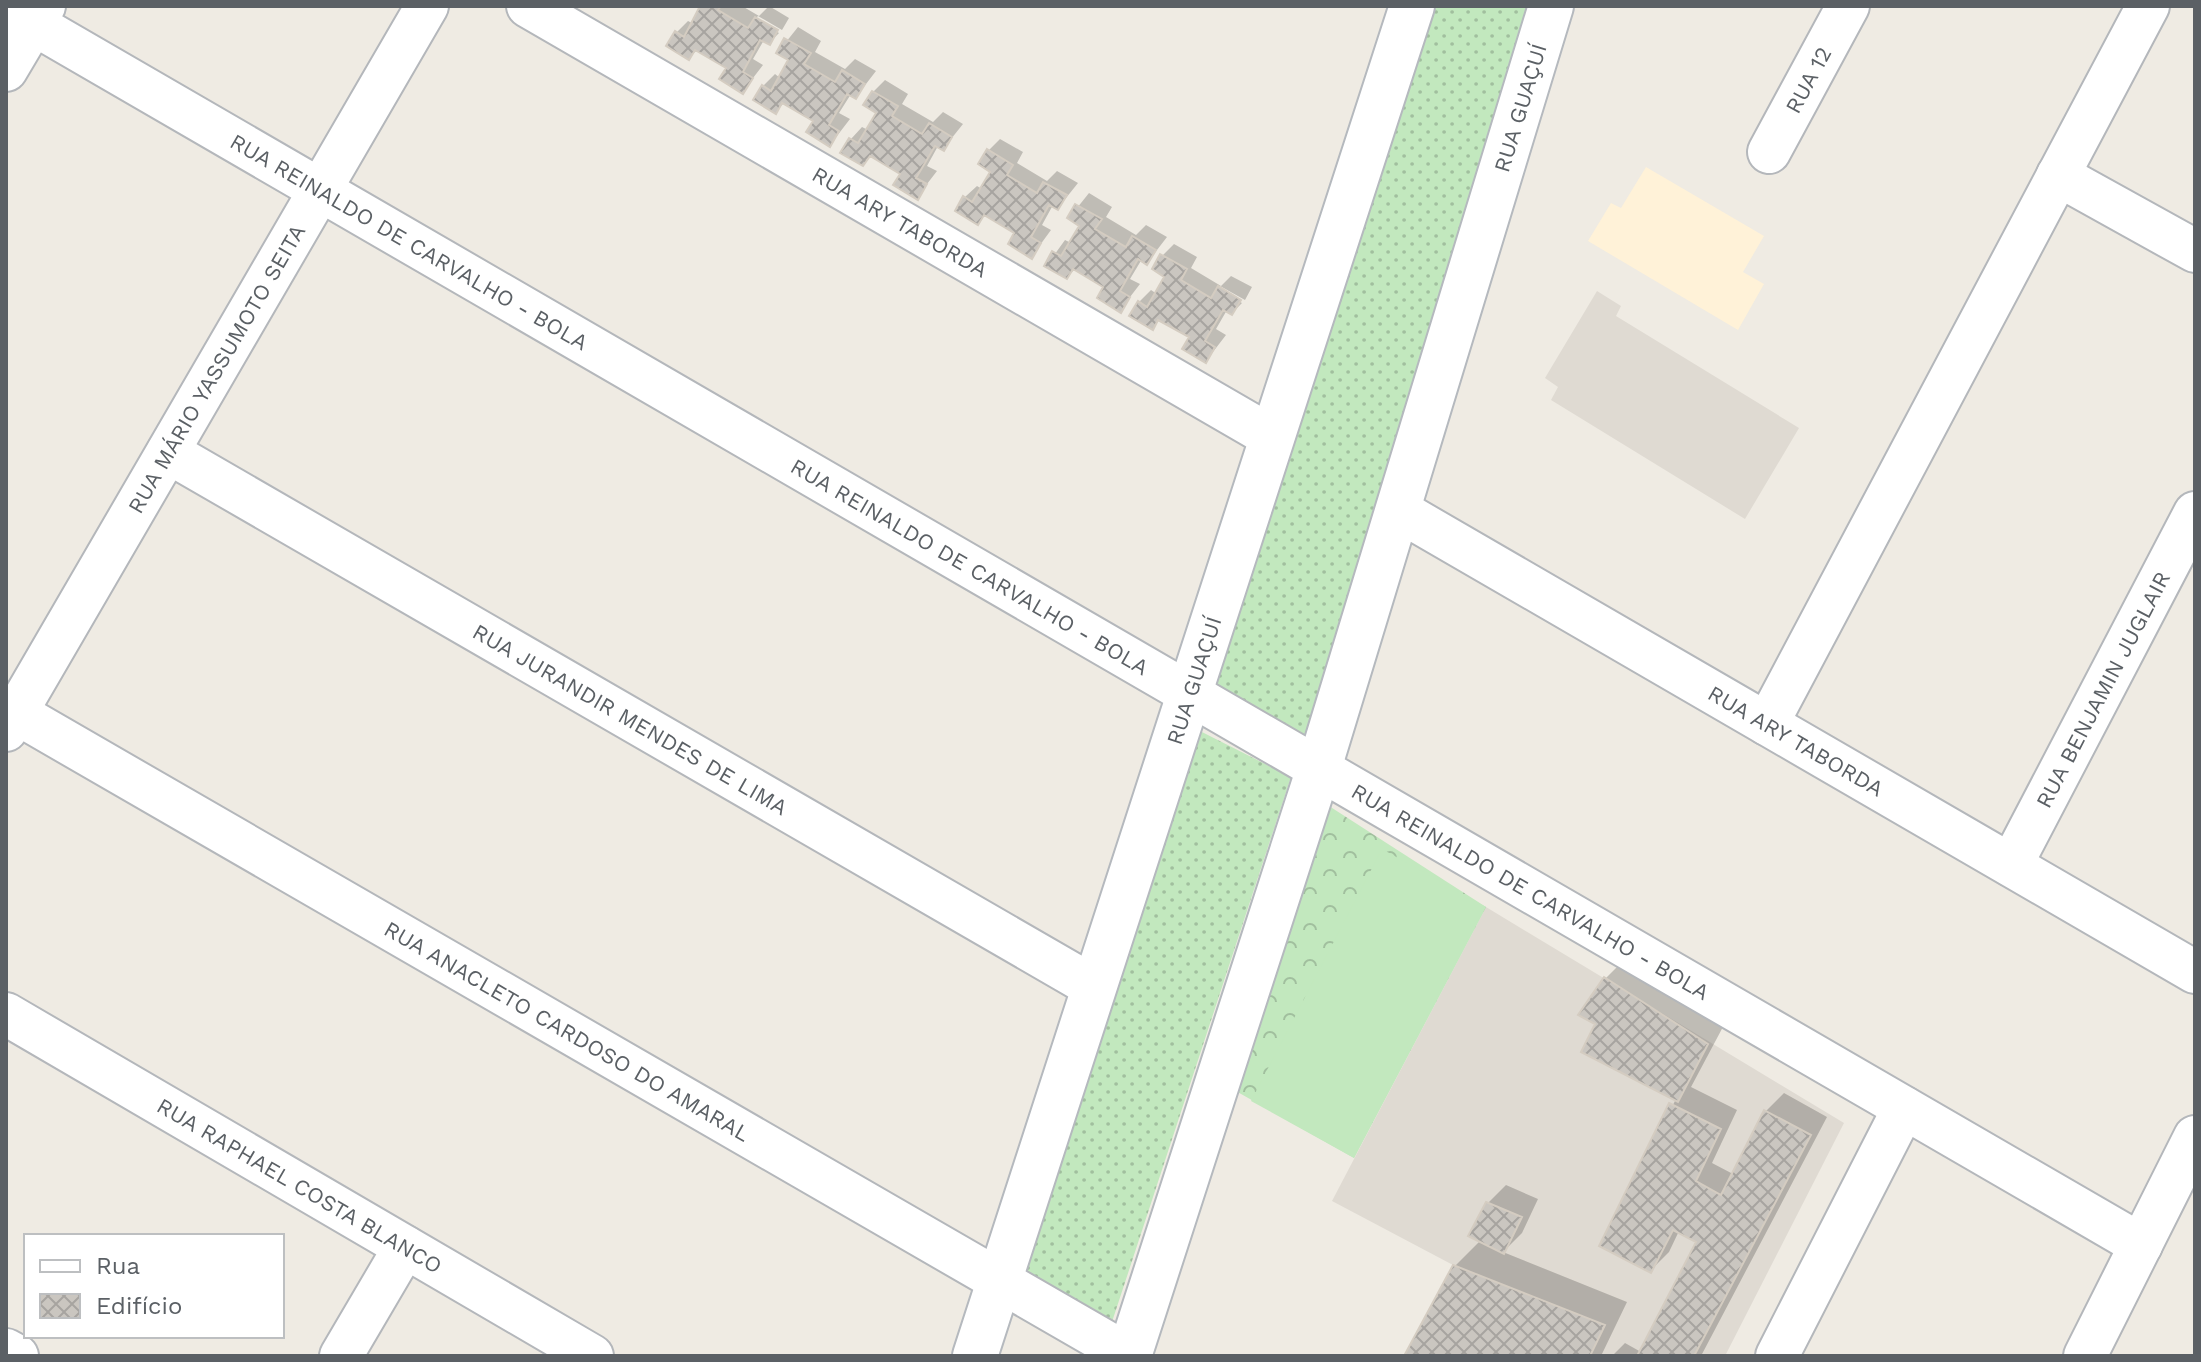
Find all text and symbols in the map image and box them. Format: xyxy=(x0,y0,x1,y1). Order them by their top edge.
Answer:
street label: RUA GUAÇUÍ xyxy=(1489,41,1551,175)
street label: RUA 12 xyxy=(1780,42,1836,117)
street label: RUA REINALDO DE CARVALHO - BOLA xyxy=(226,128,593,355)
street label: RUA ARY TABORDA xyxy=(808,161,992,282)
street label: RUA MÁRIO YASSUMOTO SEITA xyxy=(122,220,310,517)
street label: RUA REINALDO DE CARVALHO - BOLA xyxy=(787,453,1153,680)
street label: RUA BENJAMIN JUGLAIR xyxy=(2031,567,2175,812)
street label: RUA GUAÇUÍ xyxy=(1161,613,1226,748)
street label: RUA JURANDIR MENDES DE LIMA xyxy=(469,618,792,820)
street label: RUA ARY TABORDA xyxy=(1704,680,1888,801)
street label: RUA REINALDO DE CARVALHO - BOLA xyxy=(1347,778,1714,1005)
street label: RUA ANACLETO CARDOSO DO AMARAL xyxy=(380,916,754,1146)
street label: RUA RAPHAEL COSTA BLANCO xyxy=(153,1093,447,1278)
legend xyxy=(24,1234,284,1338)
text: Rua xyxy=(96,1252,140,1280)
text: Edifício xyxy=(96,1292,182,1320)

